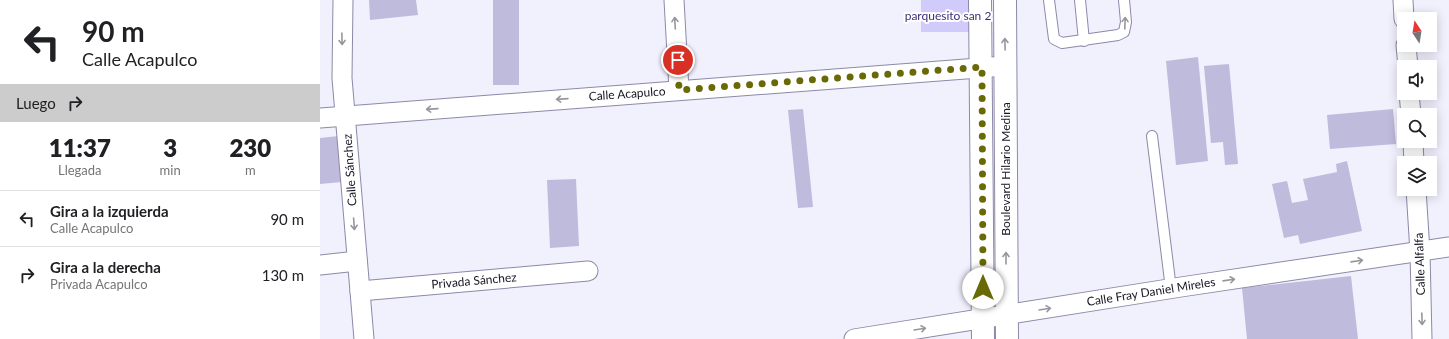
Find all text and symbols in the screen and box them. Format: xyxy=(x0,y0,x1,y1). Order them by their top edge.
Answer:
park label: parquesito san 2 xyxy=(905,8,991,23)
north arrow xyxy=(1397,12,1437,52)
map controls xyxy=(1397,12,1437,196)
text: 90 m xyxy=(82,14,145,48)
icon: left xyxy=(16,16,68,68)
one-way arrow xyxy=(672,17,679,30)
one-way arrow xyxy=(1121,17,1129,30)
one-way arrow xyxy=(338,32,346,45)
one-way arrow xyxy=(1001,38,1009,51)
pin xyxy=(661,43,695,77)
text: Calle Acapulco xyxy=(82,48,197,70)
icon: arrive xyxy=(667,49,689,71)
button: sound xyxy=(1397,60,1437,100)
street label: Calle Acapulco xyxy=(588,83,666,104)
icon: right xyxy=(64,92,86,114)
text: Luego xyxy=(16,94,56,112)
one-way arrow xyxy=(556,96,569,103)
street label: Boulevard Hilario Medina xyxy=(998,102,1013,236)
one-way arrow xyxy=(426,106,439,113)
button: search xyxy=(1397,108,1437,148)
text: 11:37 xyxy=(49,133,111,162)
text: 3 xyxy=(163,133,177,162)
text: 230 xyxy=(229,133,271,162)
street label: Calle Sánchez xyxy=(339,133,360,207)
button: layers xyxy=(1397,156,1437,196)
text: Llegada xyxy=(58,162,102,178)
text: min xyxy=(160,162,181,178)
text: m xyxy=(245,162,256,178)
text: Gira a la izquierda xyxy=(50,202,169,220)
icon: left xyxy=(16,208,38,230)
text: 90 m xyxy=(270,210,304,228)
one-way arrow xyxy=(351,218,358,231)
text: Calle Acapulco xyxy=(50,220,133,236)
street label: Calle Alfalfa xyxy=(1411,232,1428,296)
one-way arrow xyxy=(1002,252,1010,265)
one-way arrow xyxy=(1350,257,1363,265)
text: Gira a la derecha xyxy=(50,258,161,276)
icon: right xyxy=(16,264,38,286)
text: 130 m xyxy=(262,266,304,284)
position arrow xyxy=(962,267,1004,309)
street label: Privada Sánchez xyxy=(431,269,518,292)
street label: Calle Fray Daniel Mireles xyxy=(1086,274,1216,309)
text: Privada Acapulco xyxy=(50,276,148,292)
one-way arrow xyxy=(1222,276,1235,284)
one-way arrow xyxy=(1038,305,1051,313)
one-way arrow xyxy=(1418,312,1425,325)
one-way arrow xyxy=(913,325,926,333)

